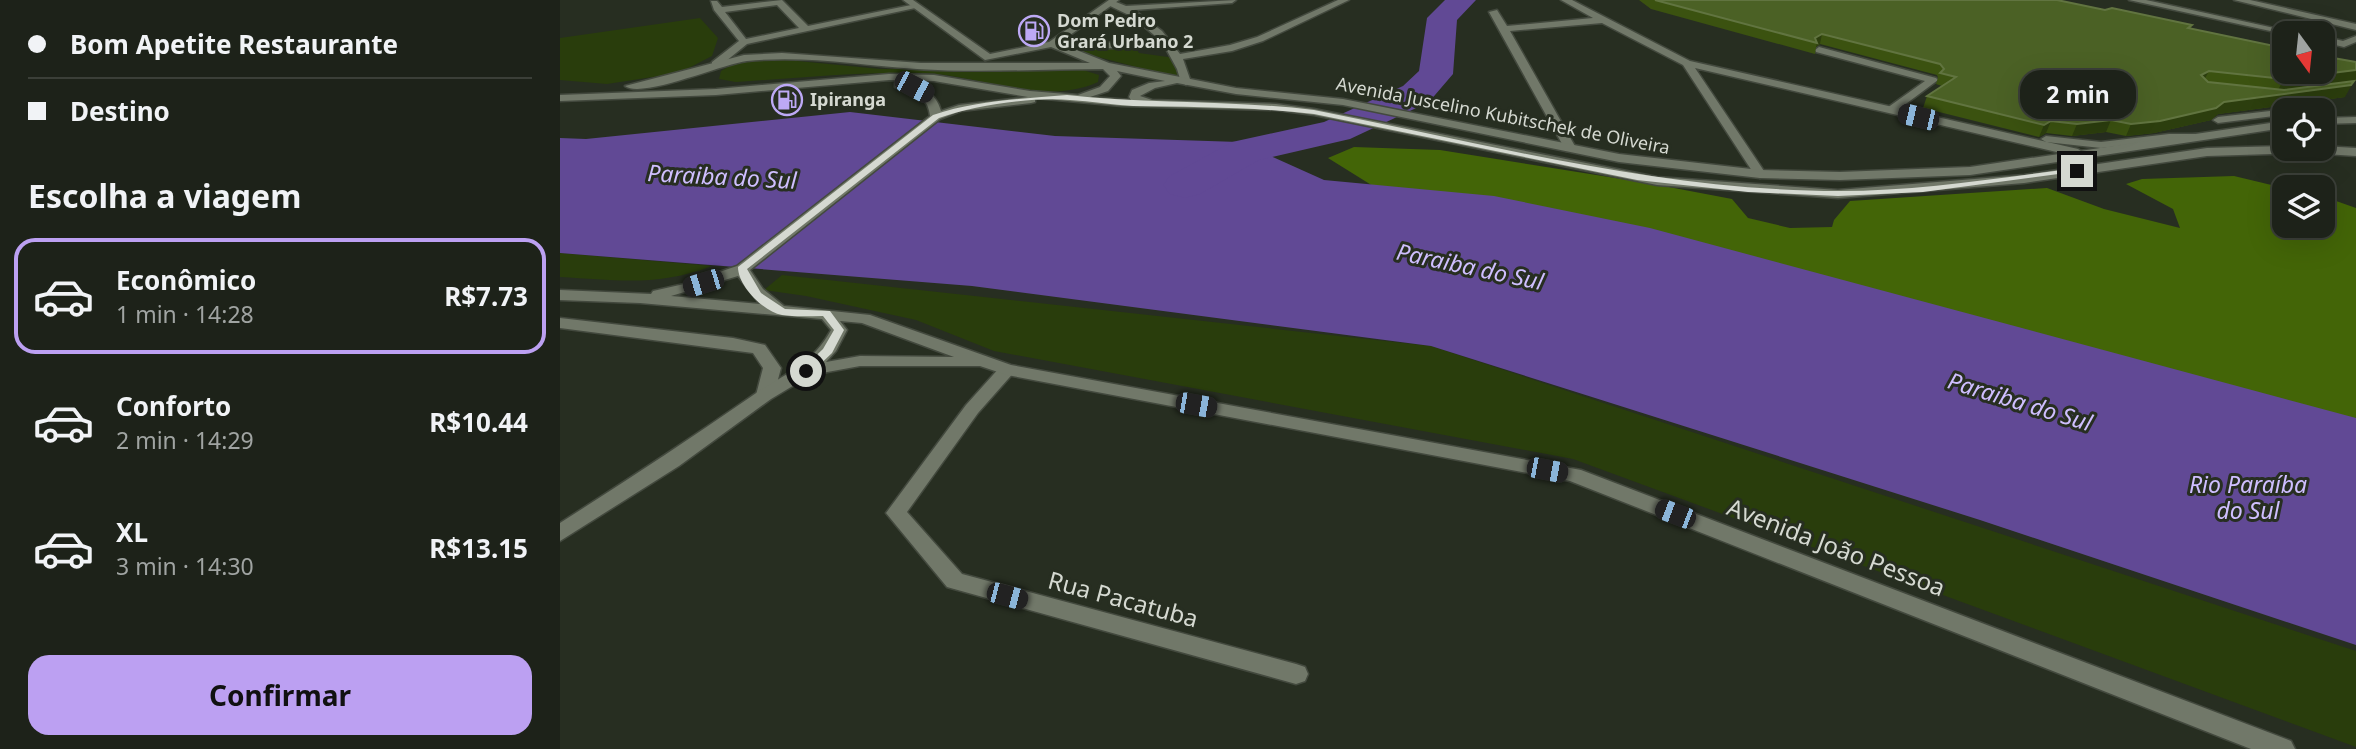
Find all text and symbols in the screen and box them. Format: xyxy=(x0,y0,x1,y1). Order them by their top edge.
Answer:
place label: Dom Pedro Grará Urbano 2 xyxy=(1057,8,1193,53)
fuel station icon: Dom Pedro Grará Urbano 2 xyxy=(1017,14,1051,48)
north arrow xyxy=(2272,21,2334,84)
map controls xyxy=(2272,21,2335,238)
text: Bom Apetite Restaurante xyxy=(70,26,398,62)
car xyxy=(891,68,938,106)
callout: 2 min xyxy=(2019,69,2135,118)
street label: Avenida Juscelino Kubitschek de Oliveira xyxy=(1334,71,1672,159)
text: 2 min xyxy=(2046,78,2110,110)
fuel station icon: Ipiranga xyxy=(770,83,804,117)
place label: Ipiranga xyxy=(810,87,886,111)
text: Destino xyxy=(70,93,170,129)
button: locate xyxy=(2272,98,2335,161)
car xyxy=(1896,102,1941,132)
route end xyxy=(2061,155,2093,187)
water label: Paraiba do Sul xyxy=(647,156,798,196)
text: Escolha a viagem xyxy=(28,174,301,217)
button: layers xyxy=(2272,175,2335,238)
water label: Paraiba do Sul xyxy=(1394,235,1548,297)
text: Econômico xyxy=(116,262,256,298)
icon: car xyxy=(32,265,95,328)
car xyxy=(680,267,727,299)
text: R$7.73 xyxy=(444,278,528,314)
text: 1 min · 14:28 xyxy=(116,298,254,330)
route start xyxy=(790,355,822,387)
water label: Paraiba do Sul xyxy=(1944,364,2097,438)
text: Conforto xyxy=(116,388,231,424)
icon: car xyxy=(32,391,95,454)
car xyxy=(1174,391,1219,419)
text: R$10.44 xyxy=(429,404,528,440)
text: 2 min · 14:29 xyxy=(116,424,254,456)
car xyxy=(1525,456,1570,484)
water label: Rio Paraíba do Sul xyxy=(2189,468,2307,526)
street label: Avenida João Pessoa xyxy=(1723,490,1950,603)
car xyxy=(1652,497,1699,531)
text: XL xyxy=(116,514,148,550)
icon: car xyxy=(32,517,95,580)
text: R$13.15 xyxy=(429,530,528,566)
text: 3 min · 14:30 xyxy=(116,550,254,582)
street label: Rua Pacatuba xyxy=(1045,563,1202,634)
car xyxy=(984,580,1031,612)
button: Confirmar xyxy=(28,655,532,735)

